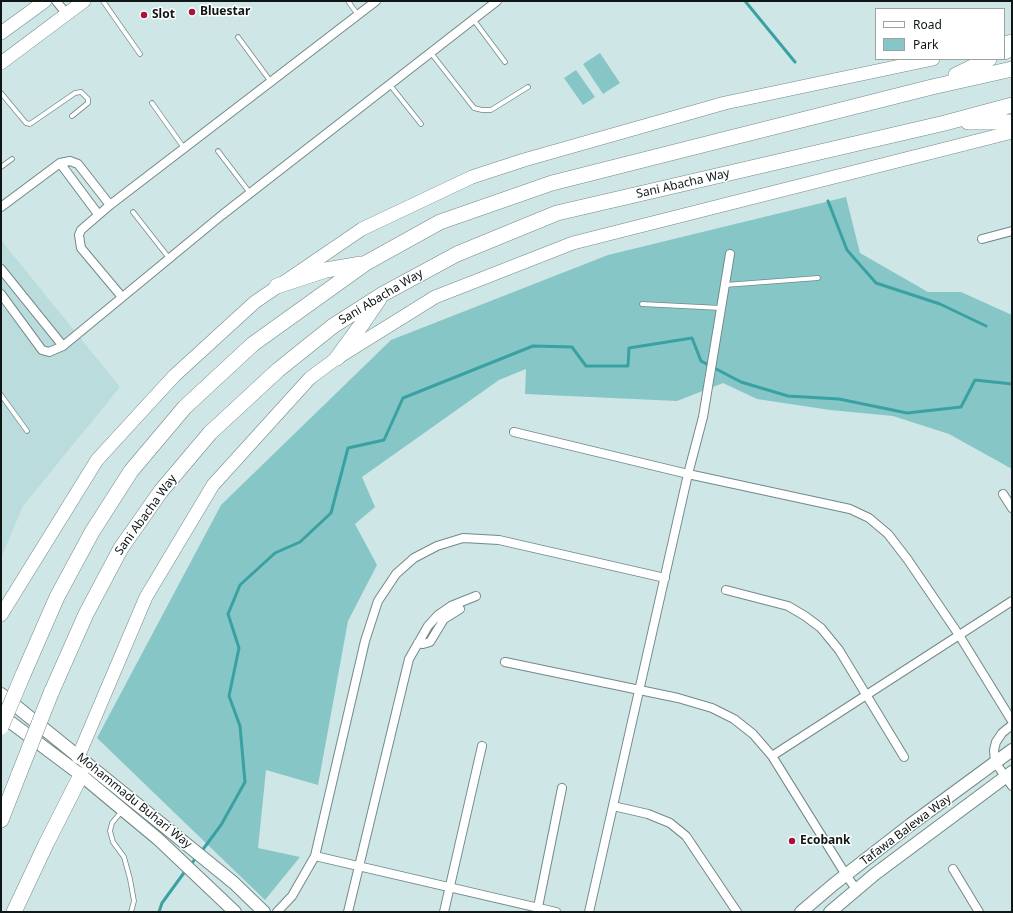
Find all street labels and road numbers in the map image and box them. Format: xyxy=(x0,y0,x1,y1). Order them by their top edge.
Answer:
street label: Sani Abacha Way xyxy=(635,166,731,202)
street label: Sani Abacha Way xyxy=(336,266,426,328)
street label: Sani Abacha Way xyxy=(112,472,180,558)
street label: Mohammadu Buhari Way xyxy=(74,750,194,852)
street label: Tafawa Balewa Way xyxy=(858,791,954,869)

